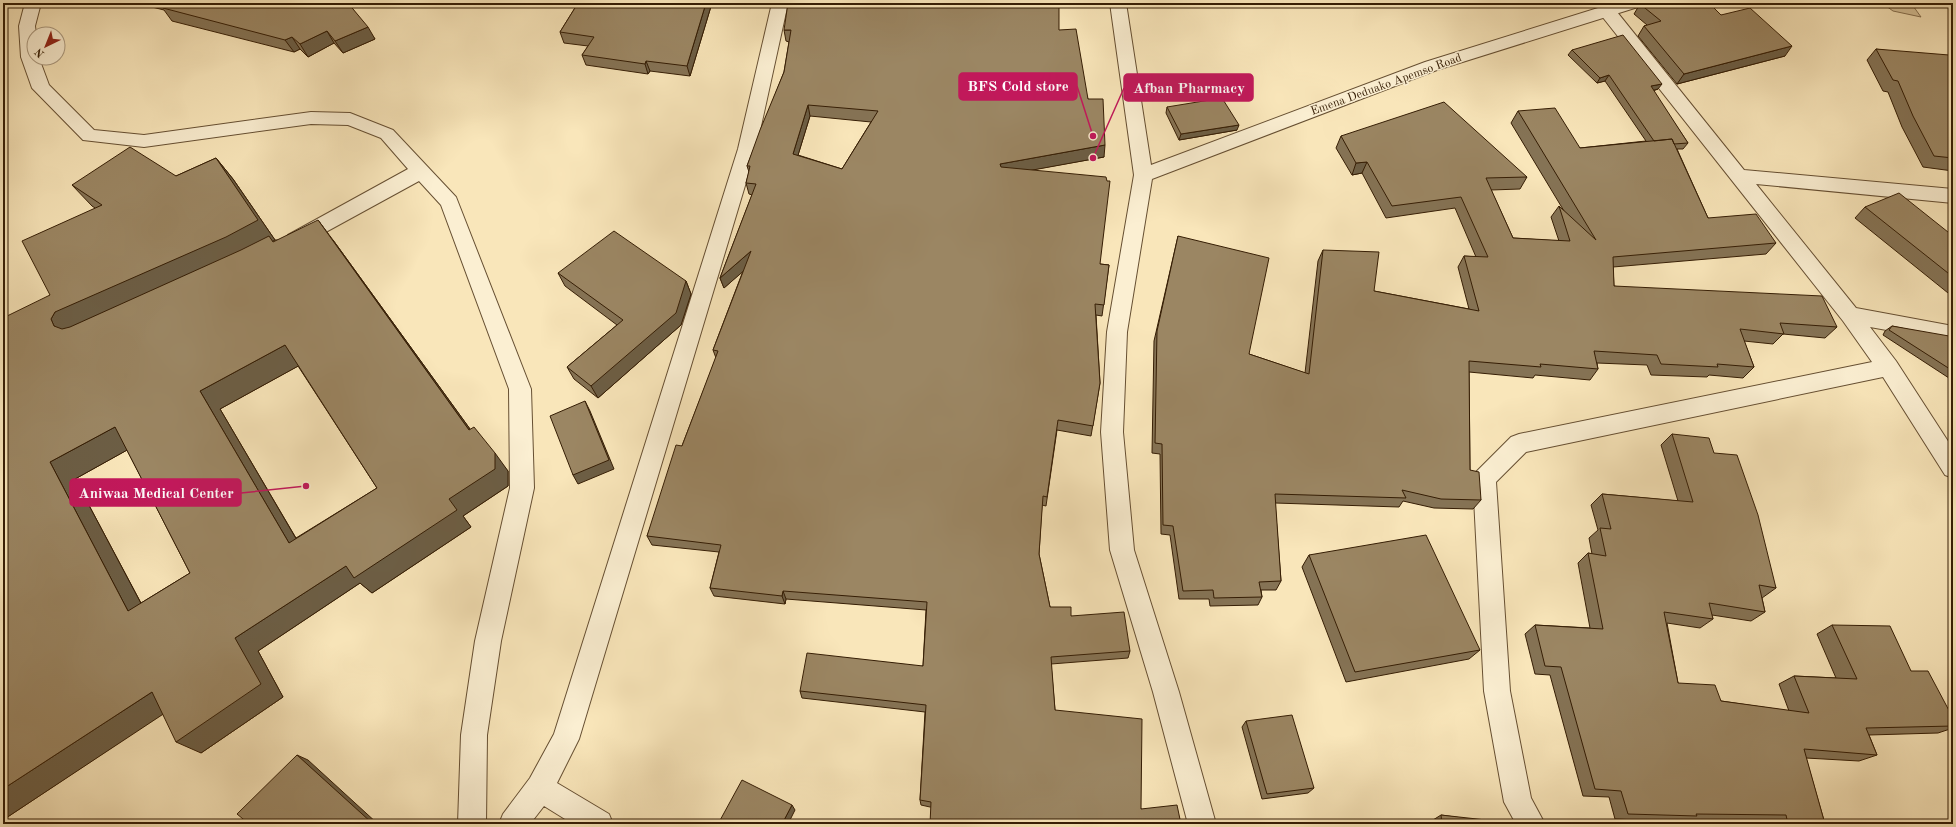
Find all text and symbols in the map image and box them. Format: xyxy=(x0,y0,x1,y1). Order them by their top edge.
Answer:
north arrow xyxy=(26,26,66,66)
text: N xyxy=(33,45,47,59)
street label: Emena Deduako Apemso Road xyxy=(1309,52,1463,118)
callout: BFS Cold store xyxy=(959,73,1077,100)
callout: Afban Pharmacy xyxy=(1124,74,1253,101)
text: BFS Cold store xyxy=(967,80,1069,95)
text: Afban Pharmacy xyxy=(1133,82,1245,97)
callout: Aniwaa Medical Center xyxy=(70,479,241,506)
text: Aniwaa Medical Center xyxy=(78,487,234,502)

